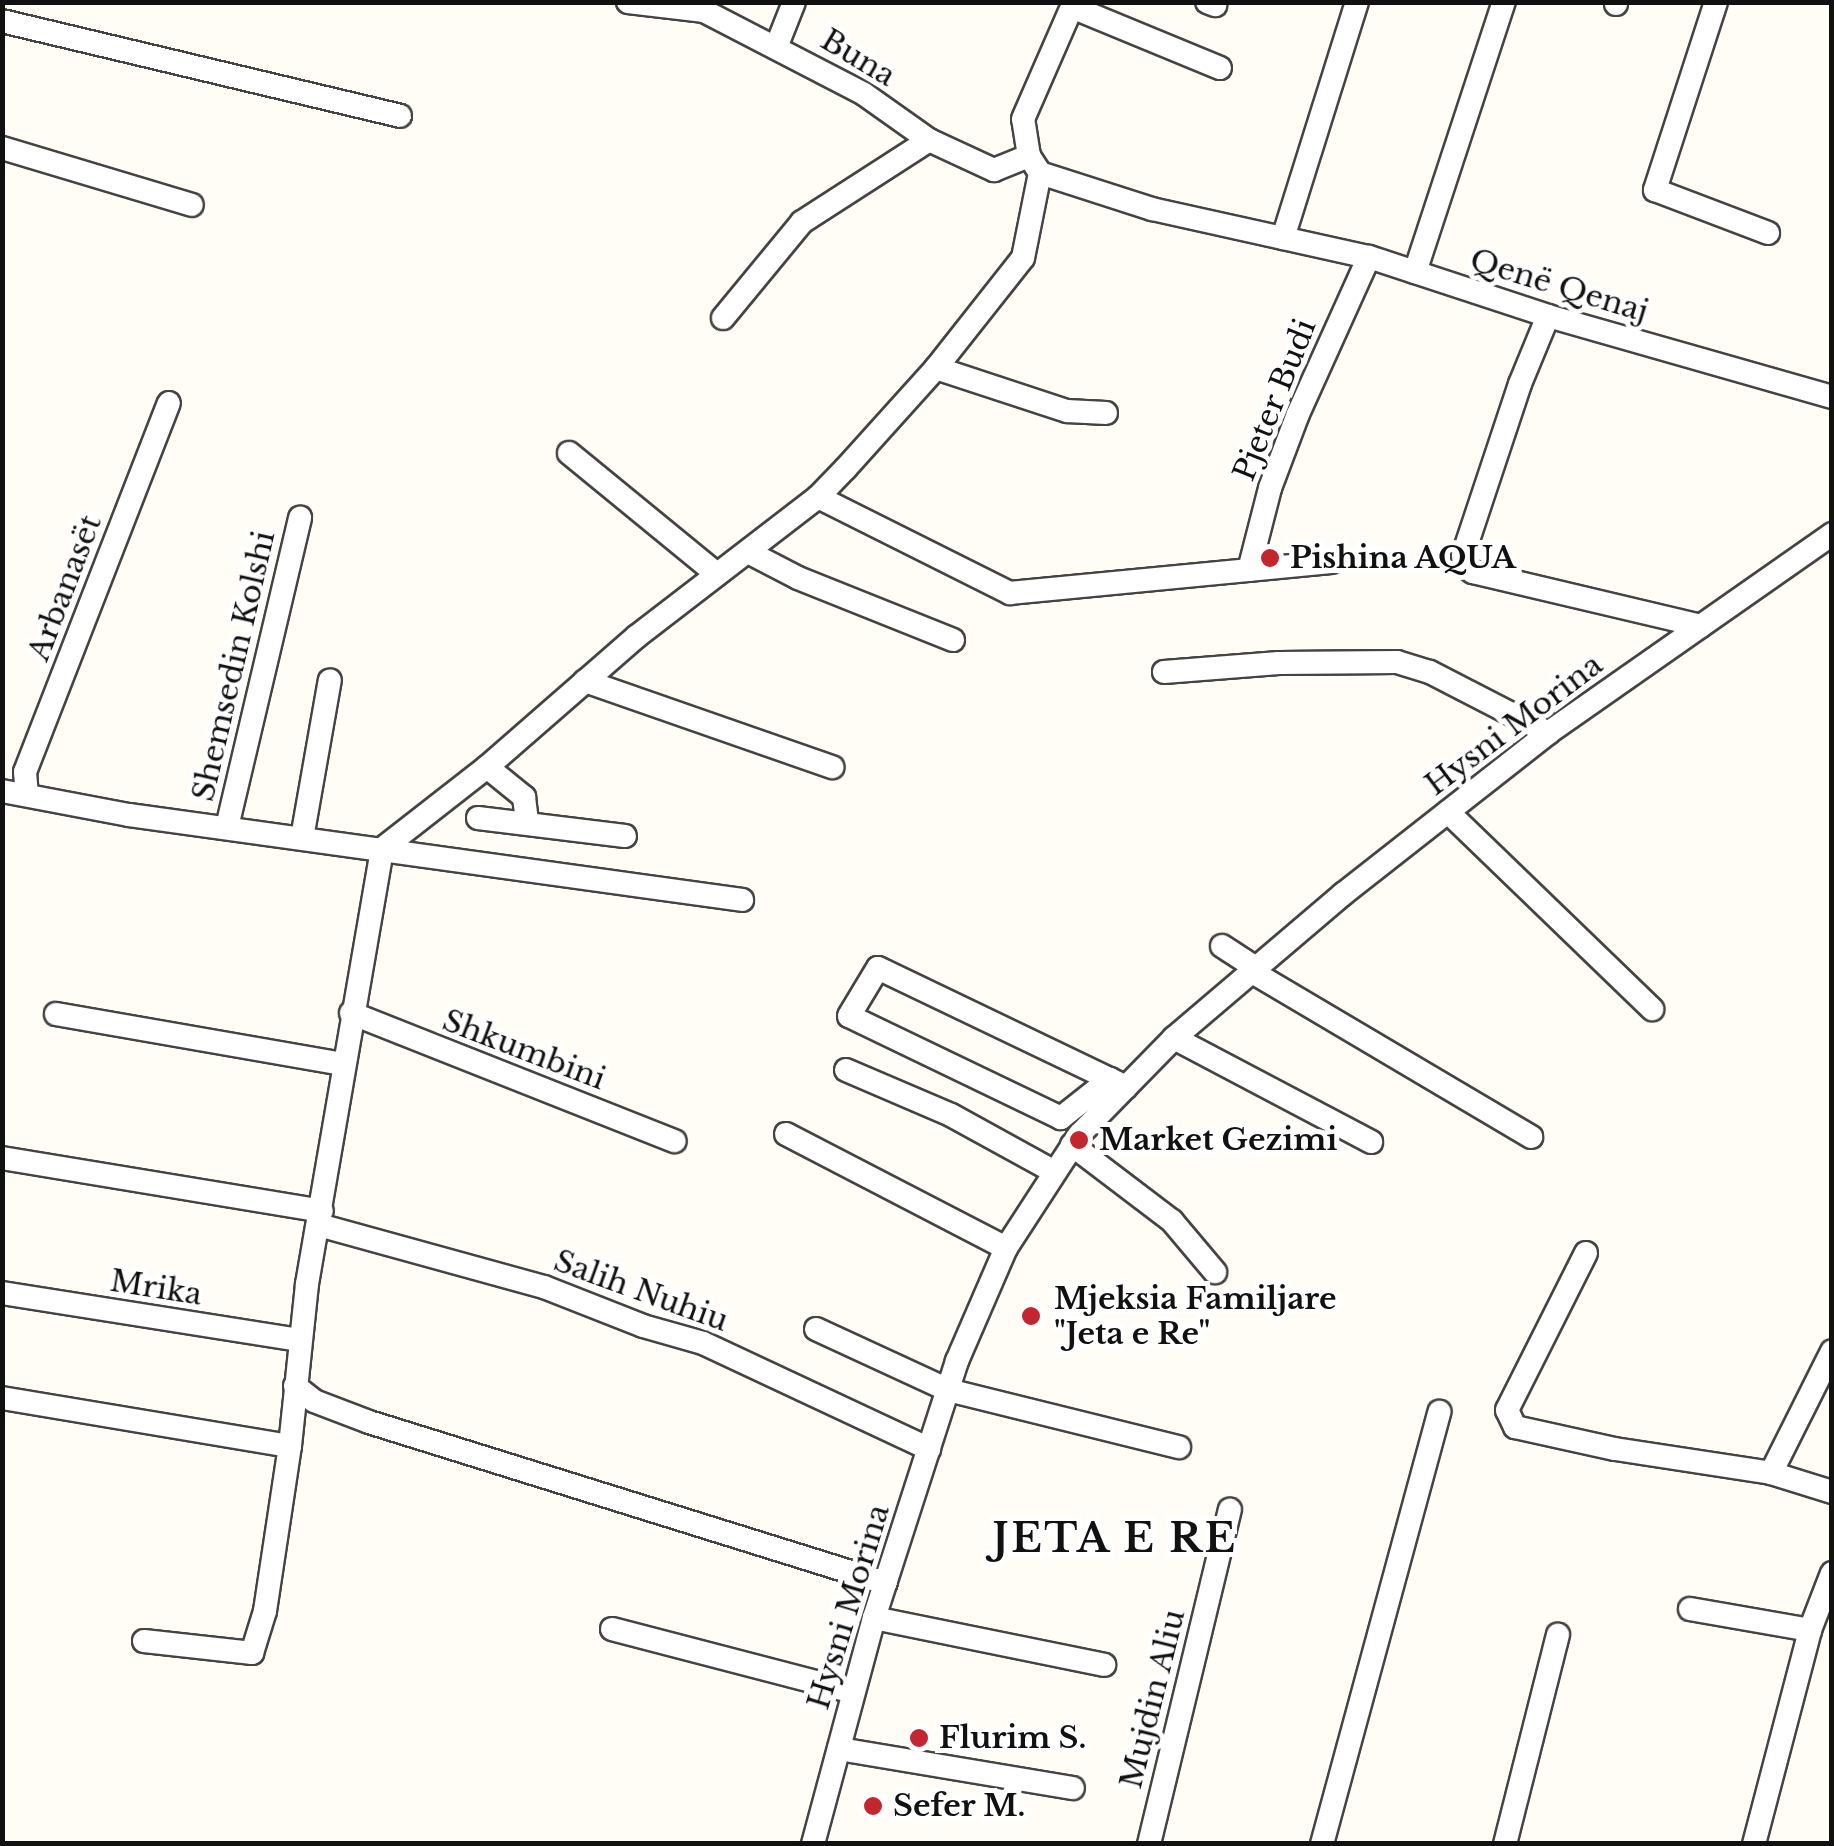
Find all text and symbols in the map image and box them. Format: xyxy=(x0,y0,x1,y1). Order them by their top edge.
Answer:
street label: Buna xyxy=(814,22,902,94)
street label: Qenë Qenaj xyxy=(1466,242,1652,330)
street label: Pjeter Budi xyxy=(1226,314,1324,486)
street label: Arbanasët xyxy=(21,510,109,666)
street label: Shemsedin Kolshi xyxy=(185,527,283,805)
place label: Pishina AQUA xyxy=(1290,540,1517,576)
marker: Pishina AQUA xyxy=(1259,547,1281,569)
street label: Hysni Morina xyxy=(1418,647,1610,803)
street label: Shkumbini xyxy=(437,1002,611,1098)
place label: Market Gezimi xyxy=(1099,1122,1337,1158)
marker: Market Gezimi xyxy=(1068,1129,1090,1151)
street label: Salih Nuhiu xyxy=(549,1243,733,1339)
street label: Mrika xyxy=(108,1263,204,1313)
place label: Mjeksia Familjare "Jeta e Re" xyxy=(1054,1281,1337,1352)
marker: Mjeksia Familjare "Jeta e Re" xyxy=(1018,1303,1044,1329)
street label: Hysni Morina xyxy=(801,1500,897,1714)
district label: JETA E RE xyxy=(992,1514,1238,1562)
street label: Mujdin Aliu xyxy=(1113,1605,1193,1793)
place label: Flurim S. xyxy=(939,1720,1086,1756)
marker: Flurim S. xyxy=(908,1727,930,1749)
place label: Sefer M. xyxy=(893,1788,1026,1824)
marker: Sefer M. xyxy=(862,1795,884,1817)

